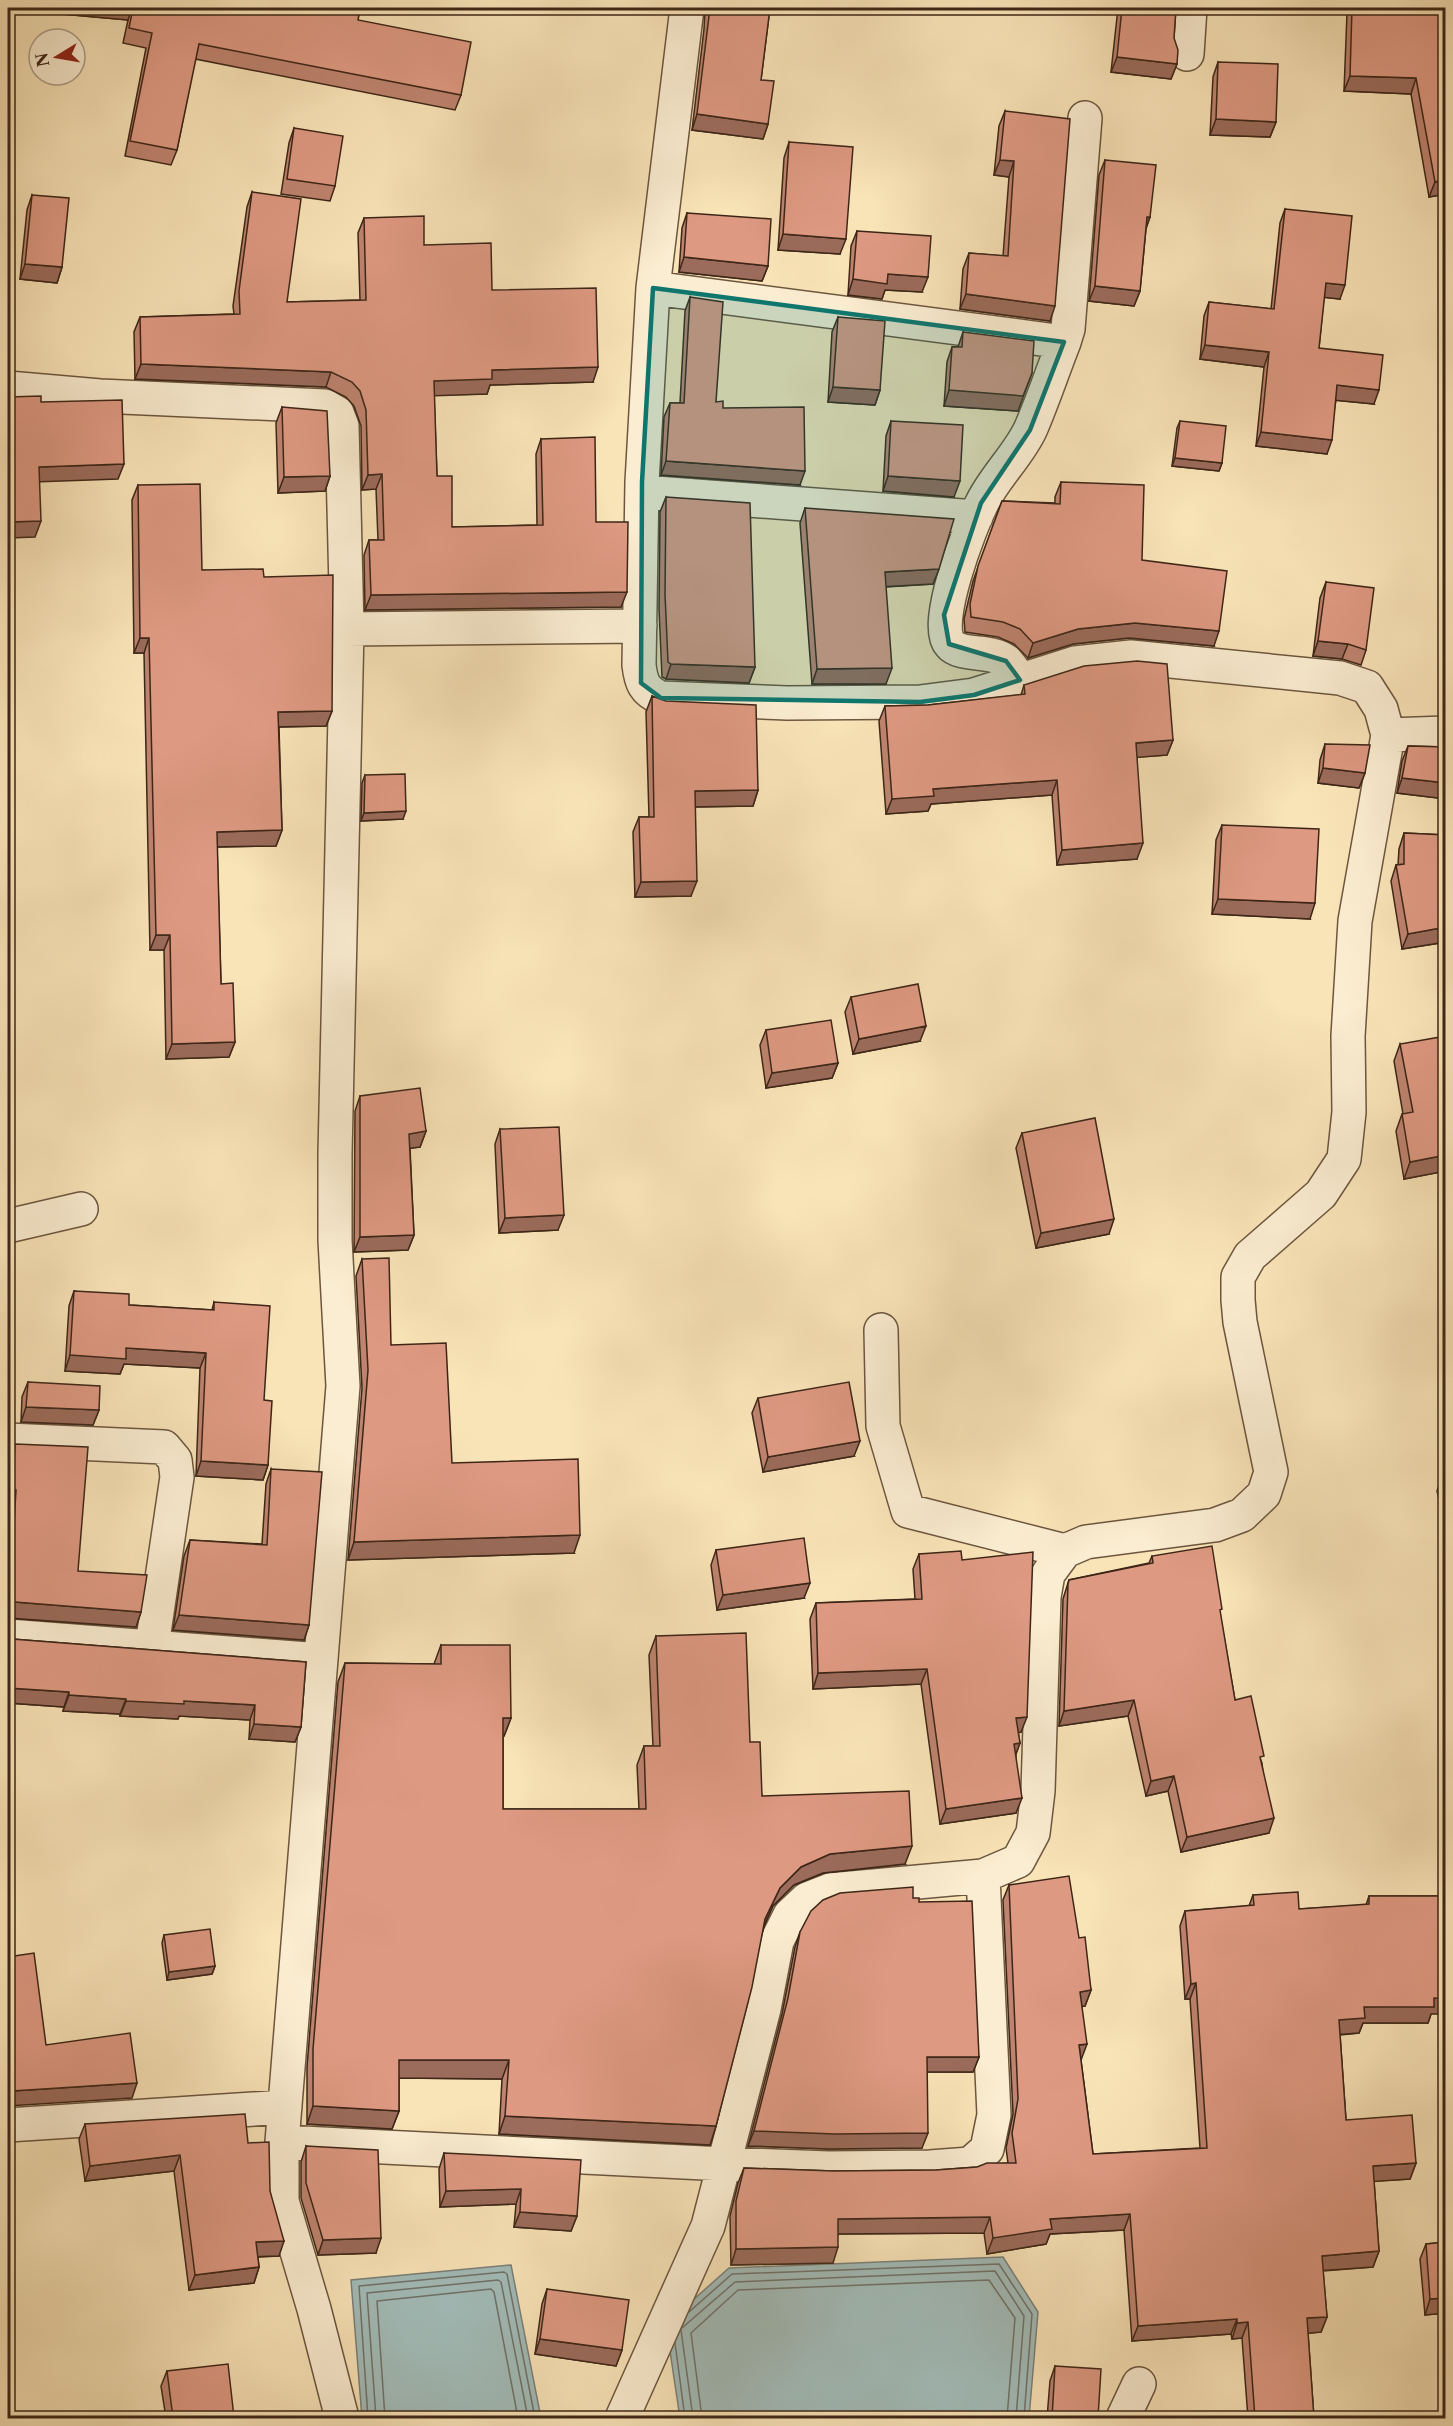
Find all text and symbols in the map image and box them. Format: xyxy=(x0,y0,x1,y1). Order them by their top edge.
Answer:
north arrow xyxy=(27,27,87,87)
text: N xyxy=(31,51,53,69)

